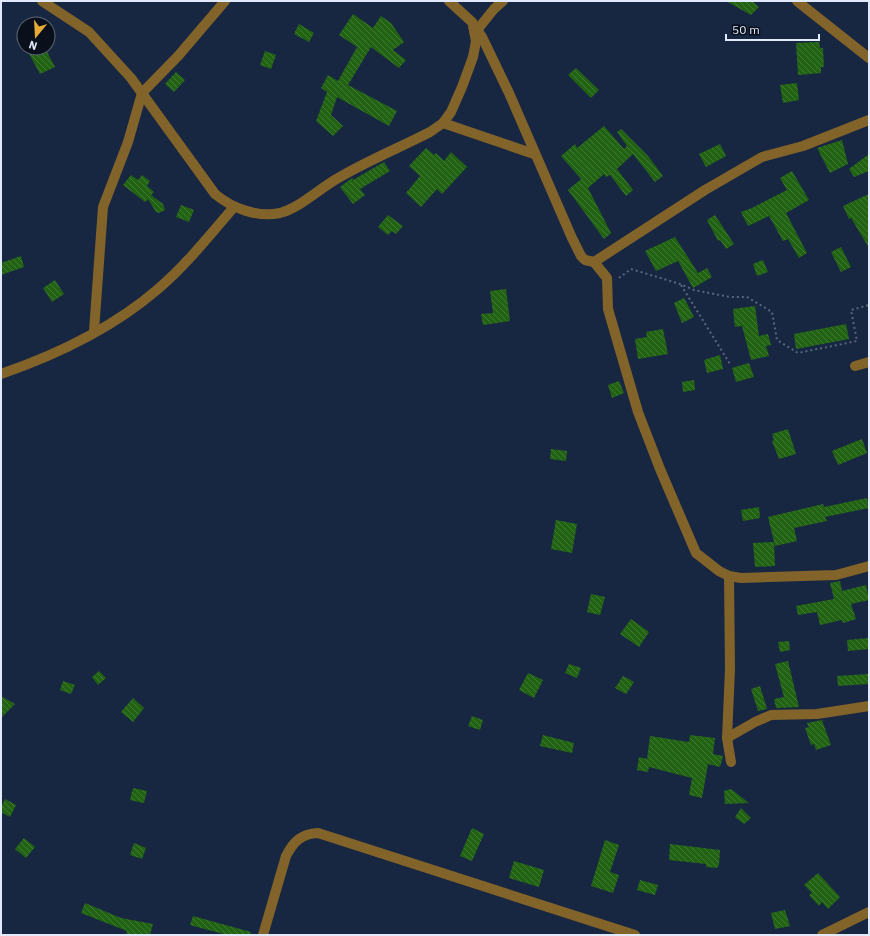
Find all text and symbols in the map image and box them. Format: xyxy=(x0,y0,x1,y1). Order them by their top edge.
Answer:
north arrow xyxy=(16,16,56,56)
scale bar xyxy=(726,16,819,42)
text: 50 m xyxy=(732,22,760,37)
text: N xyxy=(27,38,39,53)

